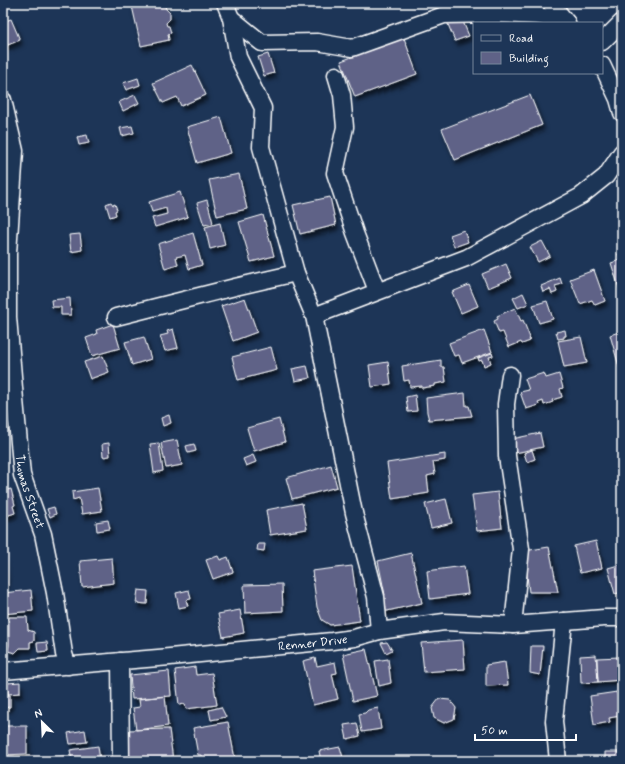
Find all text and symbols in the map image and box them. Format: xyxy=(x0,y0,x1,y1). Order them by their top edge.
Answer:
legend xyxy=(473,22,603,74)
text: Road xyxy=(509,31,533,47)
text: Building xyxy=(509,51,549,68)
street label: Thomas Street xyxy=(11,454,48,531)
street label: Renner Drive xyxy=(277,632,349,655)
north arrow xyxy=(22,702,62,742)
text: N xyxy=(32,706,45,722)
scale bar xyxy=(475,716,576,742)
text: 50 m xyxy=(481,723,508,739)

